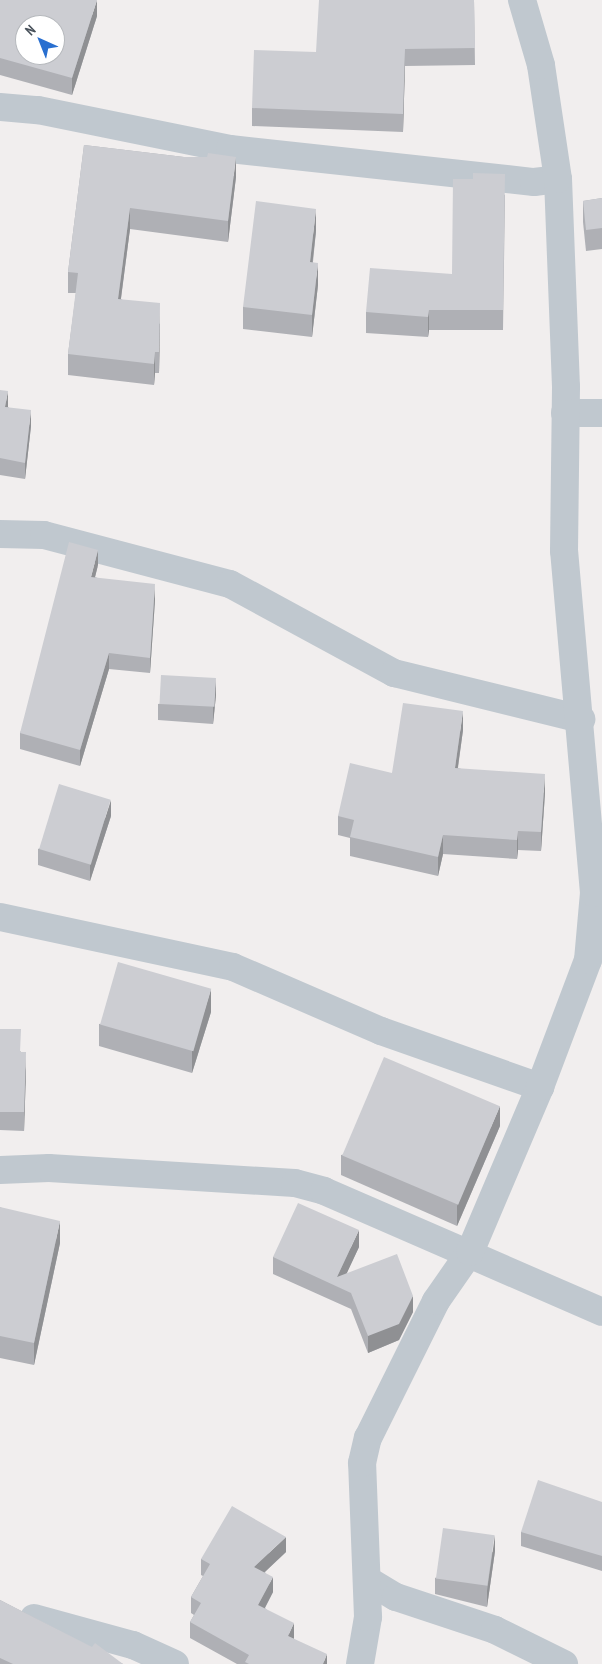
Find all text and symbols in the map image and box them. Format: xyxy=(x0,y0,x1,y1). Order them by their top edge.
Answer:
north arrow xyxy=(15,15,65,65)
text: N xyxy=(21,21,39,39)

